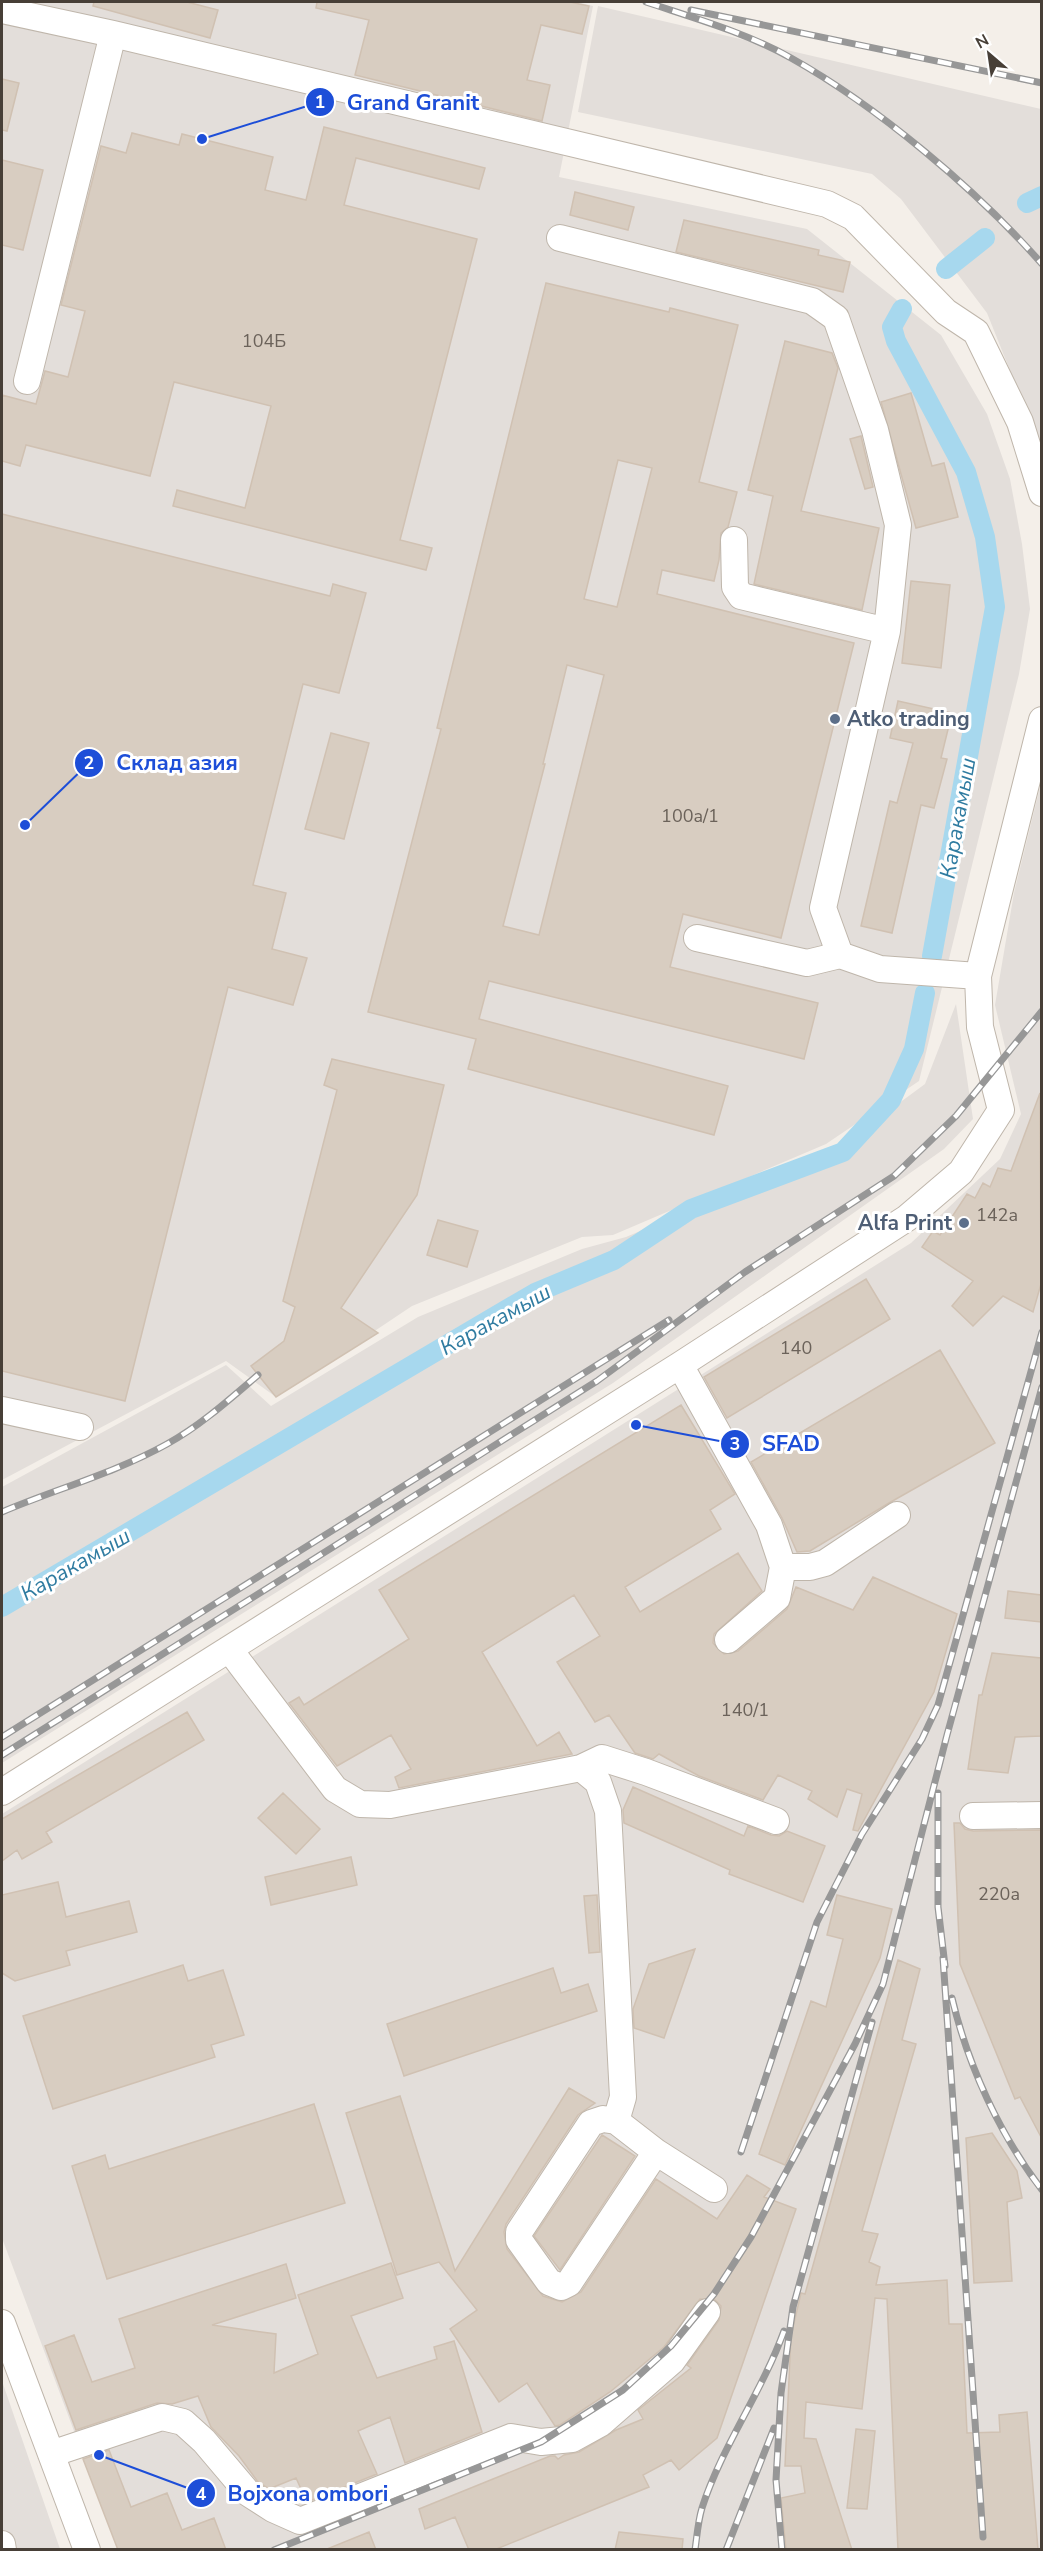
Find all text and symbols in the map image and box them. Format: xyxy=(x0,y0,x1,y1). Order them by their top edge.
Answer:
north arrow xyxy=(959,24,1019,84)
text: N xyxy=(972,29,993,54)
callout: Grand Granit xyxy=(305,82,491,122)
text: Grand Granit xyxy=(347,88,480,118)
text: 1 xyxy=(315,90,325,114)
house number: 104Б xyxy=(242,329,286,353)
place label: Atko trading xyxy=(847,705,970,733)
marker: Atko trading xyxy=(828,712,842,726)
callout: Склад азия xyxy=(74,743,250,783)
text: Склад азия xyxy=(116,748,238,778)
text: 2 xyxy=(84,751,94,775)
water label: Каракамыш xyxy=(933,755,983,881)
house number: 100a/1 xyxy=(661,804,719,828)
house number: 142a xyxy=(976,1203,1018,1227)
place label: Alfa Print xyxy=(858,1209,953,1237)
marker: Alfa Print xyxy=(957,1216,971,1230)
water label: Каракамыш xyxy=(435,1277,556,1363)
house number: 140 xyxy=(780,1336,812,1360)
callout: SFAD xyxy=(720,1424,832,1464)
text: SFAD xyxy=(762,1429,820,1459)
text: 3 xyxy=(730,1432,740,1456)
water label: Каракамыш xyxy=(15,1521,136,1608)
house number: 140/1 xyxy=(721,1698,769,1722)
house number: 220a xyxy=(978,1882,1020,1906)
callout: Bojxona ombori xyxy=(186,2473,401,2513)
text: Bojxona ombori xyxy=(228,2479,388,2509)
text: 4 xyxy=(196,2482,207,2506)

